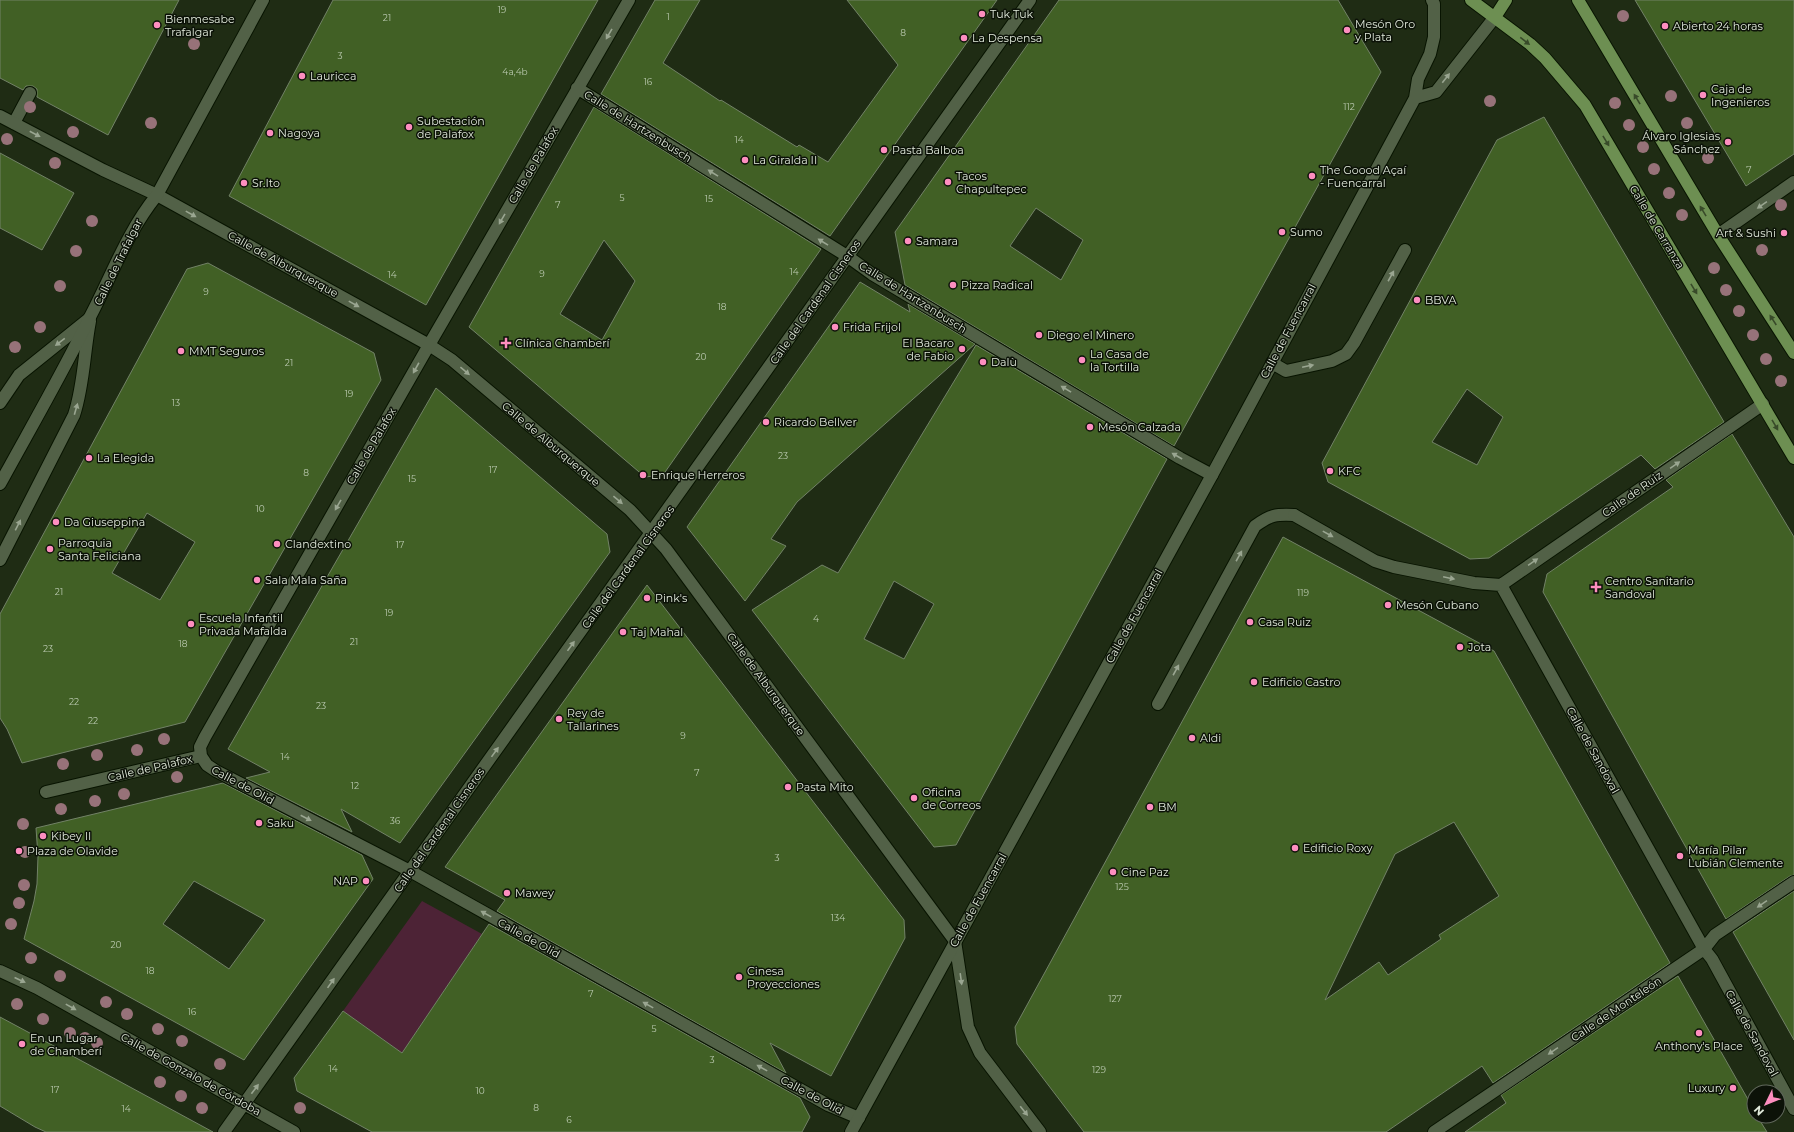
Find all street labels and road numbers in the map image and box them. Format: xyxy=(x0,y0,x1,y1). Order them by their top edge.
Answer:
street label: Calle de Hartzenbusch xyxy=(582,87,694,165)
street label: Calle de Palafox xyxy=(505,124,561,206)
street label: Calle de Carranza xyxy=(1626,183,1688,271)
street label: Calle de Trafalgar xyxy=(91,216,145,308)
street label: Calle de Alburquerque xyxy=(225,228,341,300)
street label: Calle del Cardenal Cisneros xyxy=(767,237,864,367)
street label: Calle de Hartzenbusch xyxy=(857,258,969,336)
street label: Calle de Fuencarral xyxy=(1257,281,1319,381)
street label: Calle de Alburquerque xyxy=(499,399,603,489)
street label: Calle de Palafox xyxy=(343,405,399,487)
street label: Calle de Ruiz xyxy=(1599,468,1665,520)
street label: Calle del Cardenal Cisneros xyxy=(579,502,678,631)
street label: Calle de Fuencarral xyxy=(1102,567,1166,665)
street label: Calle de Alburquerque xyxy=(724,630,808,739)
street label: Calle de Sandoval xyxy=(1563,704,1623,796)
street label: Calle de Palafox xyxy=(106,751,194,785)
street label: Calle de Olid xyxy=(209,763,277,807)
street label: Calle del Cardenal Cisneros xyxy=(391,765,488,895)
street label: Calle de Fuencarral xyxy=(946,851,1010,949)
street label: Calle de Olid xyxy=(495,915,563,961)
street label: Calle de Monteleón xyxy=(1568,973,1664,1045)
street label: Calle de Sandoval xyxy=(1722,987,1782,1079)
street label: Calle de Gonzalo de Córdoba xyxy=(118,1030,264,1118)
street label: Calle de Olid xyxy=(778,1073,846,1117)

